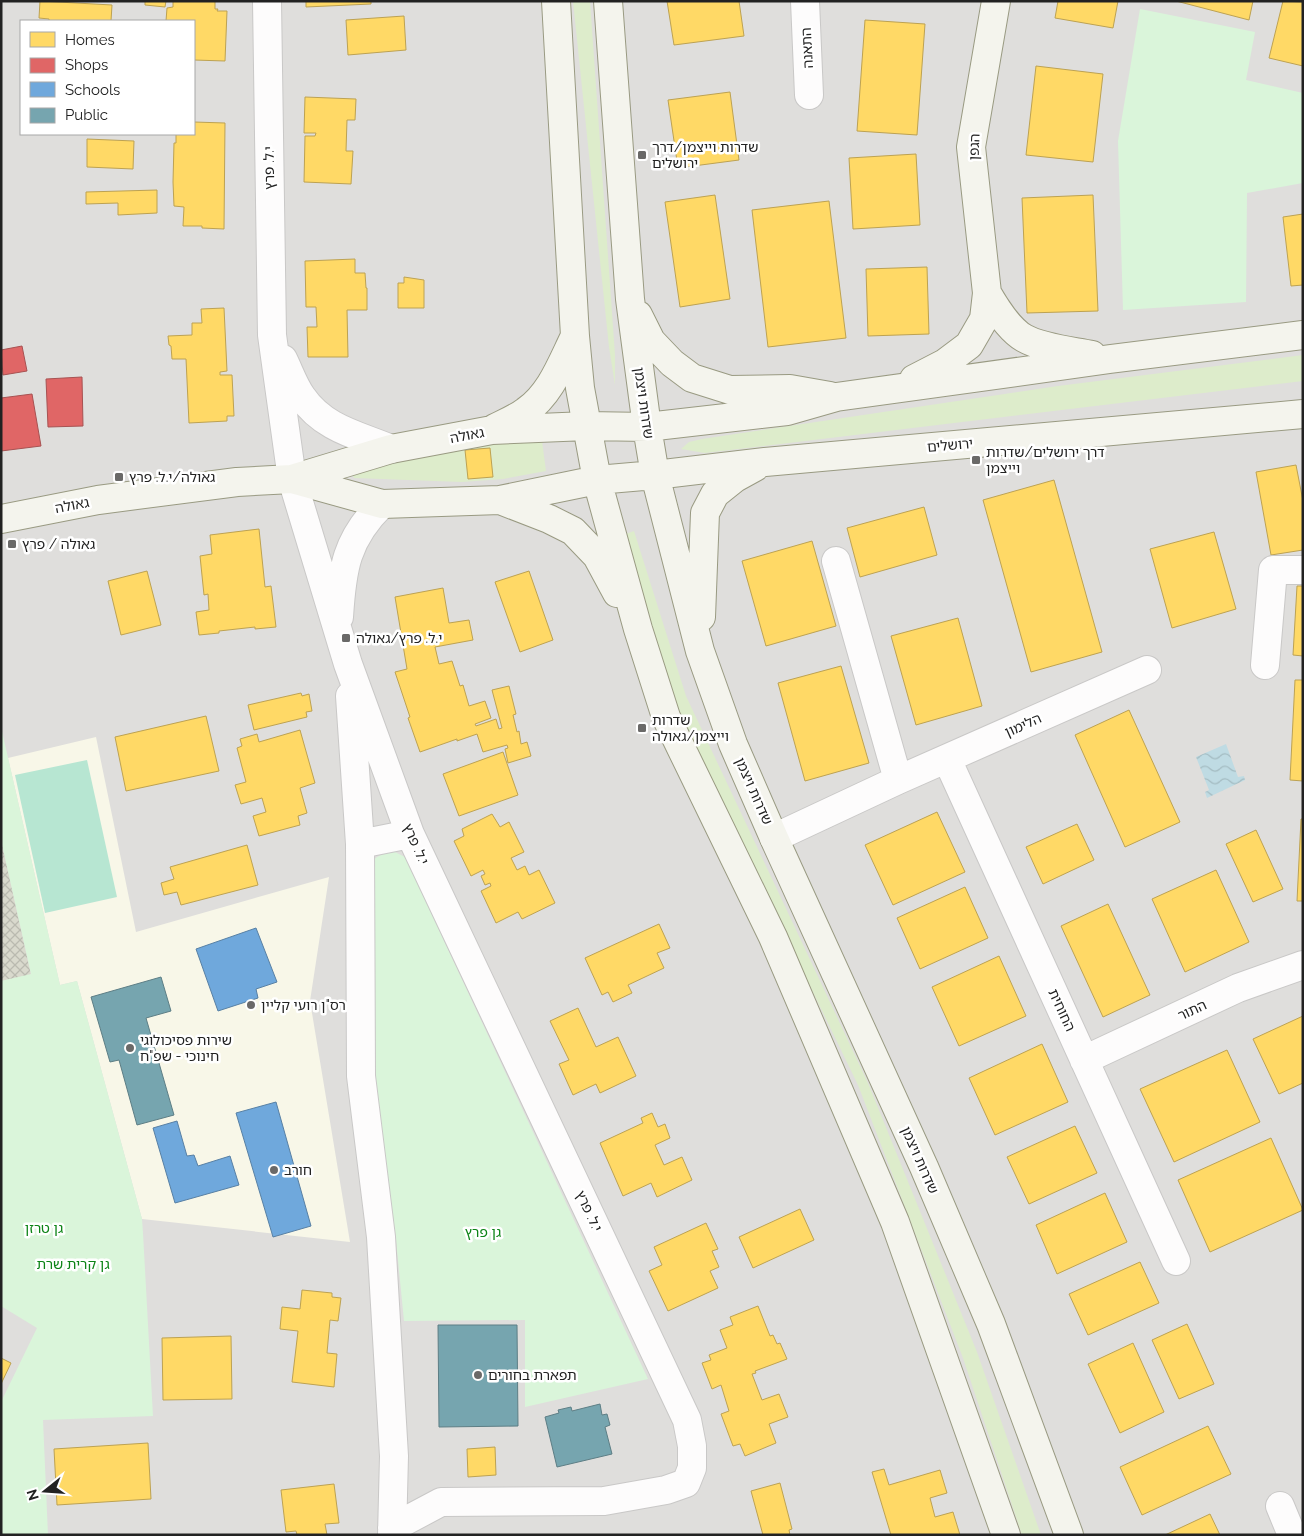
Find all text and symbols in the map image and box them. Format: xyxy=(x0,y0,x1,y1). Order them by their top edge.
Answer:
legend xyxy=(20,20,195,135)
street label: התאנה xyxy=(798,27,816,69)
text: Homes xyxy=(65,31,115,49)
text: Shops xyxy=(65,56,108,74)
text: Schools xyxy=(65,81,120,99)
text: Public xyxy=(65,106,108,124)
street label: הגפן xyxy=(966,133,982,161)
place label: שדרות וייצמן/דרך ירושלים xyxy=(652,139,758,171)
street label: י.ל. פרץ xyxy=(261,146,277,190)
marker: שדרות וייצמן/דרך ירושלים xyxy=(636,149,648,161)
street label: שדרות ויצמן xyxy=(631,366,657,440)
street label: גאולה xyxy=(449,424,485,446)
street label: ירושלים xyxy=(926,435,974,455)
place label: דרך ירושלים/שדרות וייצמן xyxy=(986,444,1105,476)
marker: דרך ירושלים/שדרות וייצמן xyxy=(970,454,982,466)
place label: גאולה/י.ל. פרץ xyxy=(129,469,215,485)
marker: גאולה/י.ל. פרץ xyxy=(113,471,125,483)
street label: גאולה xyxy=(54,494,90,516)
place label: גאולה / פרץ xyxy=(22,536,95,552)
marker: גאולה / פרץ xyxy=(6,538,18,550)
place label: י.ל. פרץ/גאולה xyxy=(356,630,442,646)
marker: י.ל. פרץ/גאולה xyxy=(340,632,352,644)
street label: הלימון xyxy=(1002,710,1044,740)
place label: שדרות וייצמן/גאולה xyxy=(652,712,729,744)
marker: שדרות וייצמן/גאולה xyxy=(636,722,648,734)
street label: שדרות ויצמן xyxy=(732,755,776,827)
street label: י.ל. פרץ xyxy=(400,821,432,867)
street label: החוחית xyxy=(1045,986,1079,1034)
street label: התור xyxy=(1175,996,1209,1024)
place label: רס"ן רועי קליין xyxy=(261,997,346,1013)
marker: רס"ן רועי קליין xyxy=(245,999,257,1011)
place label: שירות פסיכולוגי חינוכי - שפ"ח xyxy=(140,1032,232,1064)
marker: שירות פסיכולוגי חינוכי - שפ"ח xyxy=(124,1042,136,1054)
street label: שדרות ויצמן xyxy=(898,1124,942,1196)
place label: חורב xyxy=(284,1162,312,1178)
marker: חורב xyxy=(268,1164,280,1176)
street label: י.ל. פרץ xyxy=(573,1188,605,1234)
park label: גן טרזן xyxy=(25,1220,63,1236)
park label: גן פרץ xyxy=(465,1224,501,1240)
park label: גן קרית שרת xyxy=(36,1256,110,1272)
place label: תפארת בחורים xyxy=(488,1367,577,1383)
marker: תפארת בחורים xyxy=(472,1369,484,1381)
north arrow xyxy=(20,1466,70,1516)
text: N xyxy=(23,1487,42,1502)

